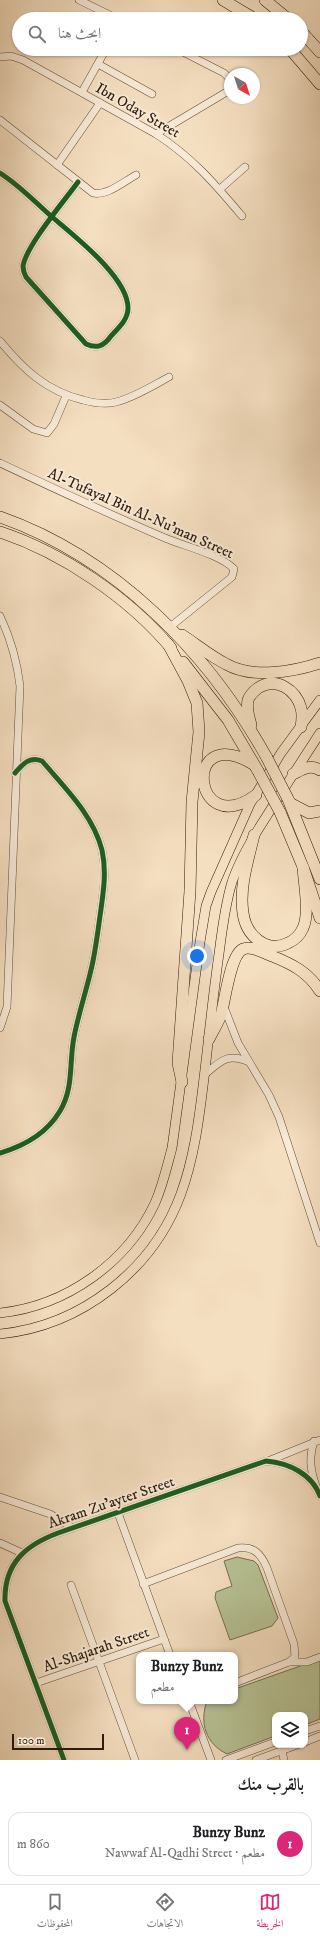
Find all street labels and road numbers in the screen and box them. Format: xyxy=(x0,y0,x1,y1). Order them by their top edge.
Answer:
street label: Ibn Oday Street xyxy=(92,79,184,142)
street label: Al-Tufayal Bin Al-Nu'man Street xyxy=(45,464,237,563)
street label: Akram Zu'ayter Street xyxy=(45,1472,177,1533)
street label: Al-Shajarah Street xyxy=(41,1622,152,1676)

